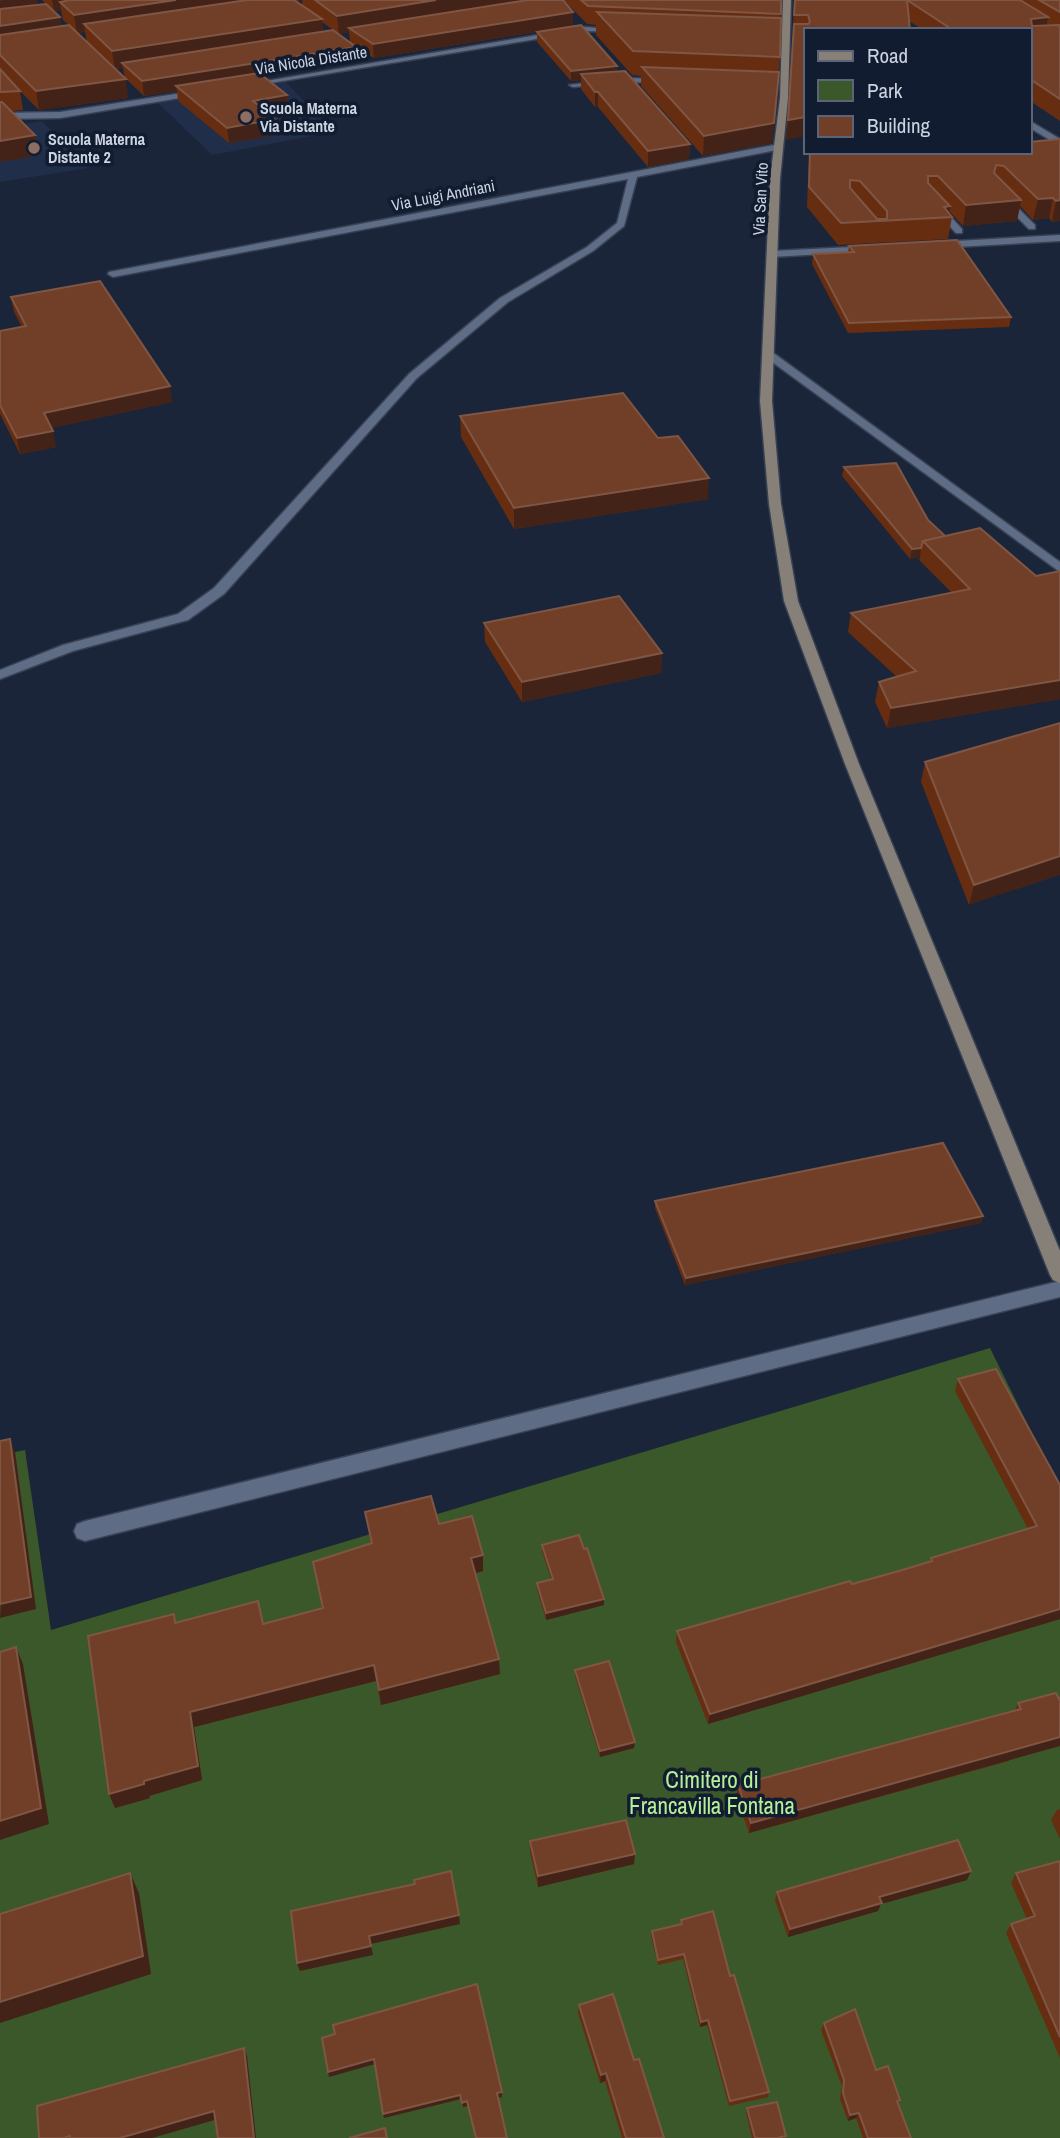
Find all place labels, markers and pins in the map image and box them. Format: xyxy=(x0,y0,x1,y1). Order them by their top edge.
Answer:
place label: Scuola Materna Via Distante xyxy=(260,97,358,137)
marker: Scuola Materna Via Distante xyxy=(238,109,254,125)
place label: Scuola Materna Distante 2 xyxy=(48,128,146,168)
marker: Scuola Materna Distante 2 xyxy=(26,140,42,156)

